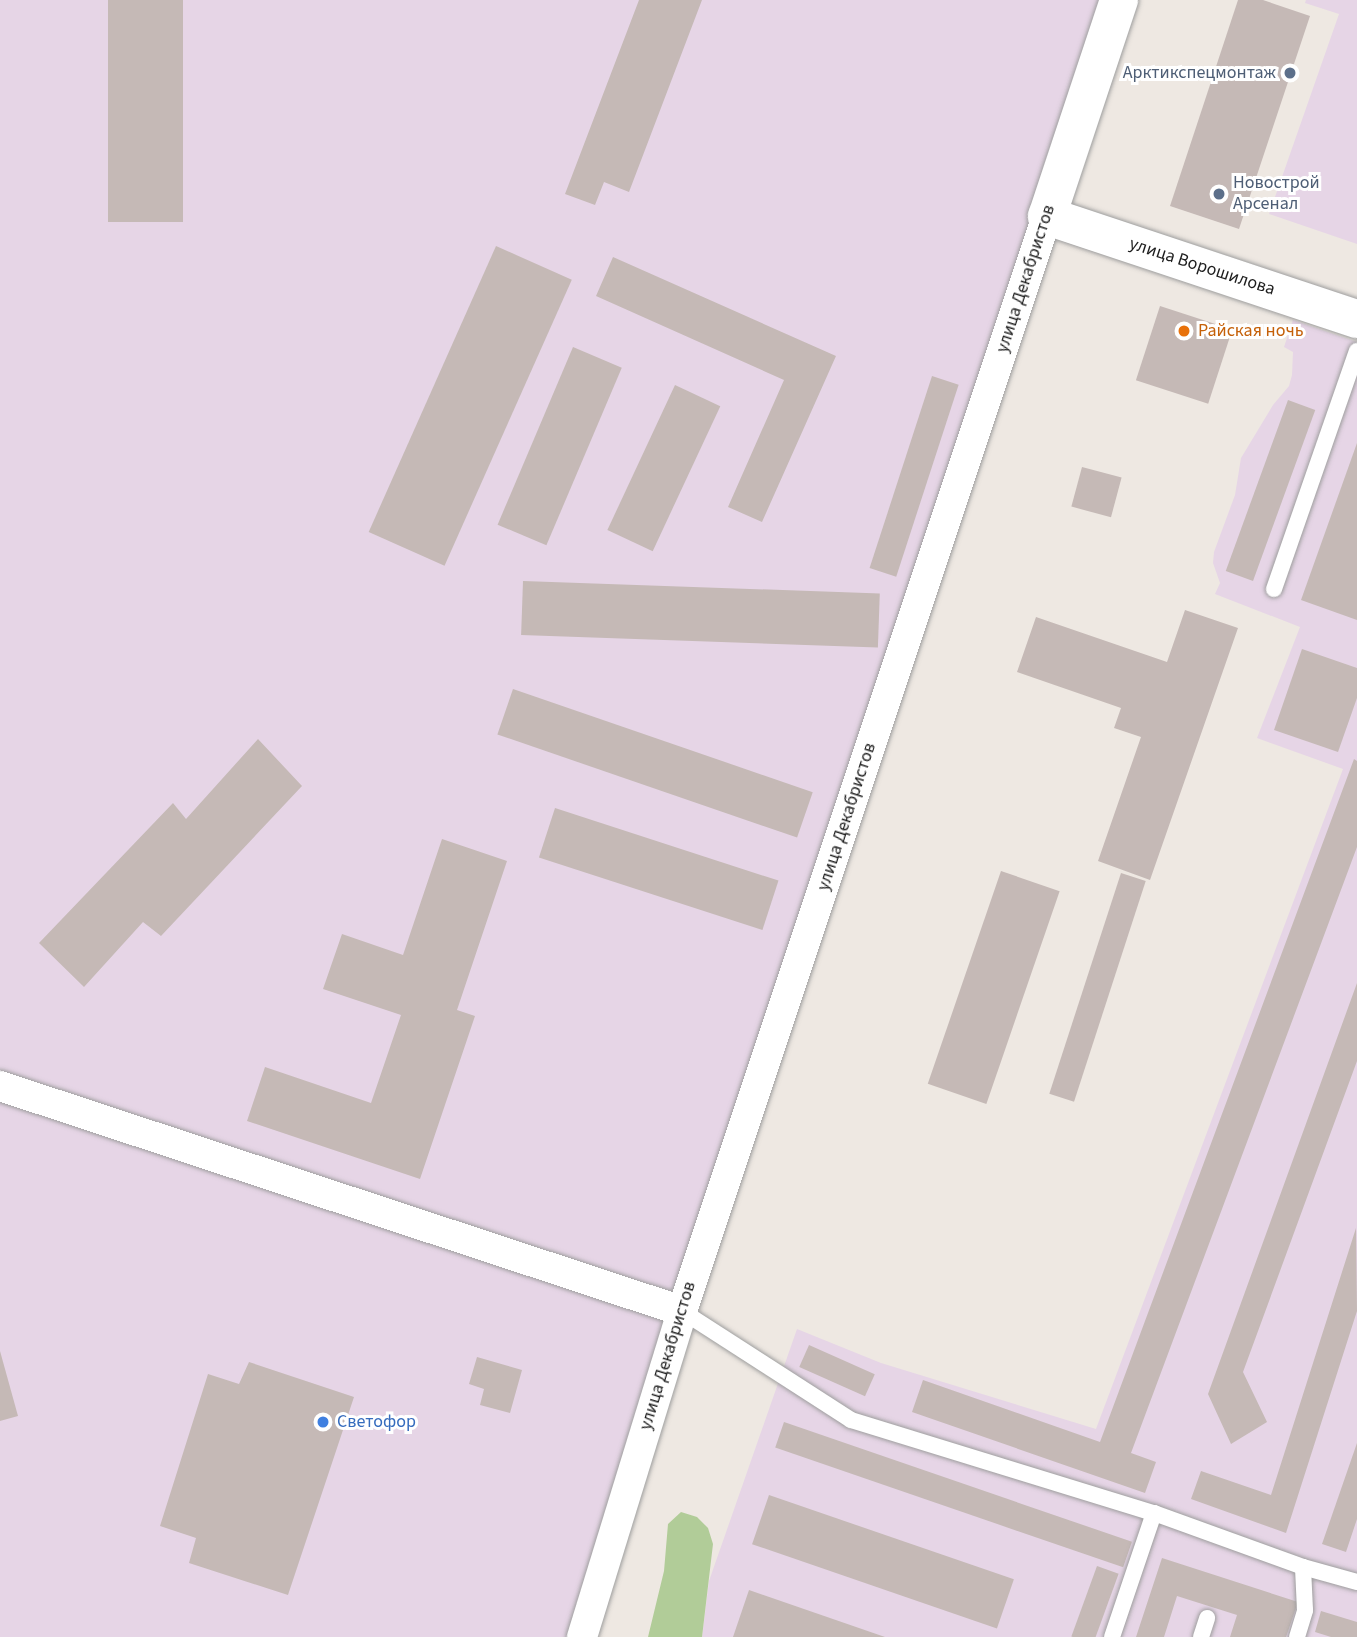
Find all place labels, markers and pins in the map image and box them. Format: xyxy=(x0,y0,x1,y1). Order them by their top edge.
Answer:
place label: Арктикспецмонтаж xyxy=(1123,62,1276,84)
marker: Арктикспецмонтаж xyxy=(1282,65,1298,81)
place label: Новострой Арсенал xyxy=(1233,173,1320,216)
marker: Новострой Арсенал xyxy=(1211,186,1227,202)
place label: Райская ночь xyxy=(1198,320,1303,342)
marker: Райская ночь xyxy=(1176,323,1192,339)
place label: Светофор xyxy=(337,1411,416,1433)
marker: Светофор xyxy=(315,1414,331,1430)

